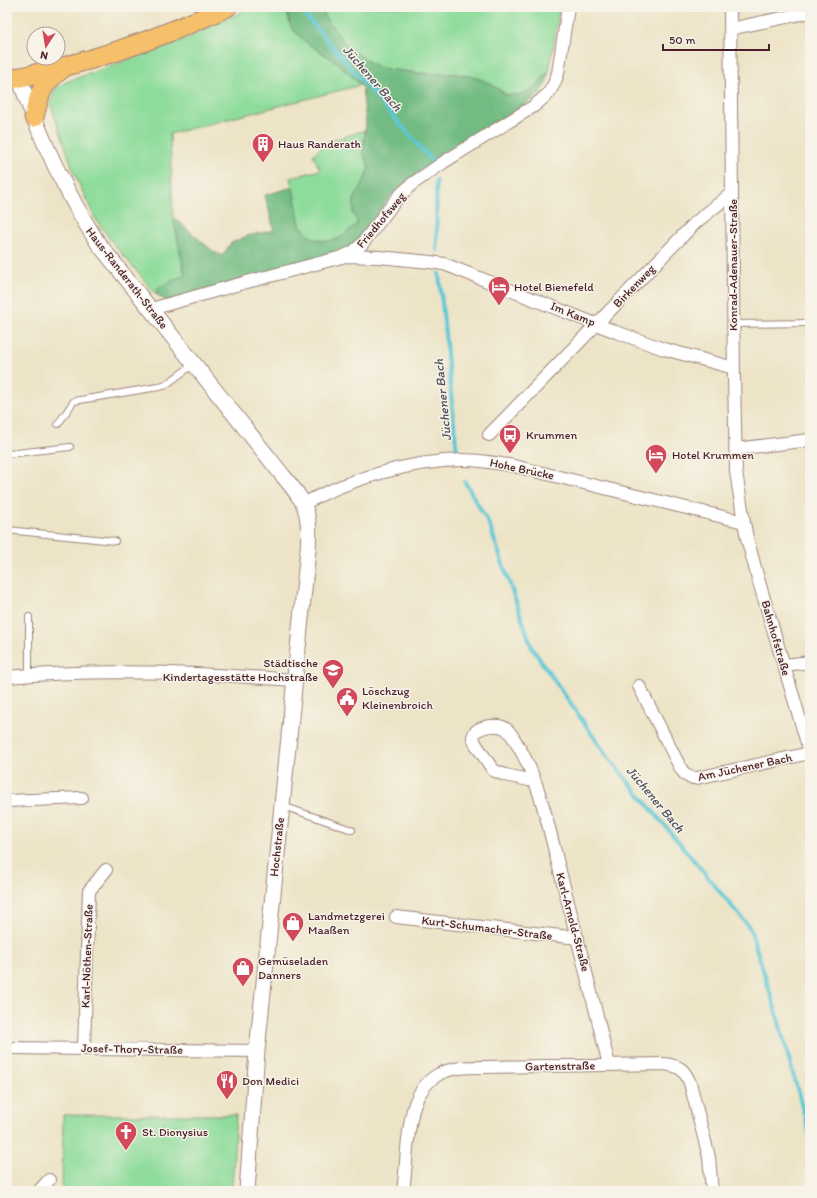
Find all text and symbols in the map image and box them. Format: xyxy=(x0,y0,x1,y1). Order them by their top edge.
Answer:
north arrow xyxy=(26,26,66,66)
scale bar xyxy=(663,26,769,52)
text: 50 m xyxy=(669,33,695,47)
water label: Jüchener Bach xyxy=(340,42,405,114)
text: N xyxy=(39,48,49,62)
building icon: Haus Randerath xyxy=(250,131,276,164)
place label: Haus Randerath xyxy=(278,137,362,151)
street label: Friedhofsweg xyxy=(354,189,409,251)
street label: Konrad-Adenauer-Straße xyxy=(726,199,740,331)
street label: Haus-Randerath-Straße xyxy=(83,224,171,332)
street label: Birkenweg xyxy=(610,261,659,310)
hotel icon: Hotel Bienefeld xyxy=(486,274,512,307)
place label: Hotel Bienefeld xyxy=(514,280,594,294)
street label: Im Kamp xyxy=(548,299,598,329)
water label: Jüchener Bach xyxy=(431,358,454,442)
bus stop icon: Krummen xyxy=(497,422,523,455)
place label: Krummen xyxy=(526,428,577,442)
hotel icon: Hotel Krummen xyxy=(643,442,669,475)
place label: Hotel Krummen xyxy=(672,448,754,462)
street label: Hohe Brücke xyxy=(489,455,556,483)
street label: Bahnhofstraße xyxy=(759,599,794,678)
place label: Städtische Kindertagesstätte Hochstraße xyxy=(163,656,318,684)
school or university icon: Städtische Kindertagesstätte Hochstraße xyxy=(320,657,346,690)
place label: Löschzug Kleinenbroich xyxy=(362,684,433,712)
public building icon: Löschzug Kleinenbroich xyxy=(334,685,360,718)
street label: Am Jüchener Bach xyxy=(696,750,794,784)
water label: Jüchener Bach xyxy=(624,763,688,836)
street label: Hochstraße xyxy=(267,816,287,877)
street label: Karl-Arnold-Straße xyxy=(553,871,593,973)
street label: Karl-Nöthen-Straße xyxy=(78,904,96,1008)
place label: Landmetzgerei Maaßen xyxy=(308,909,385,937)
shop icon: Landmetzgerei Maaßen xyxy=(280,910,306,943)
street label: Kurt-Schumacher-Straße xyxy=(421,913,554,943)
place label: Gemüseladen Danners xyxy=(258,954,329,982)
shop icon: Gemüseladen Danners xyxy=(230,955,256,988)
street label: Josef-Thory-Straße xyxy=(81,1041,183,1057)
street label: Gartenstraße xyxy=(525,1058,595,1074)
restaurant icon: Don Medici xyxy=(214,1068,240,1101)
place label: Don Medici xyxy=(242,1074,299,1088)
church icon: St. Dionysius xyxy=(113,1119,139,1152)
place label: St. Dionysius xyxy=(142,1125,208,1139)

